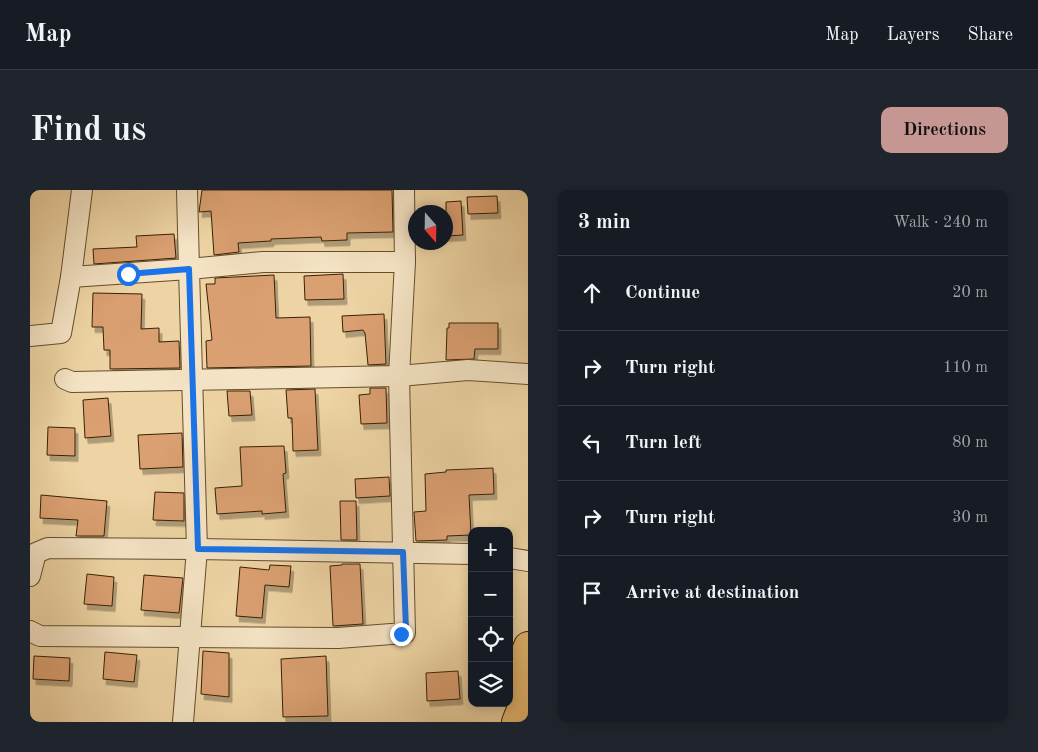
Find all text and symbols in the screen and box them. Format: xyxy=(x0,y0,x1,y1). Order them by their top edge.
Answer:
text: Map xyxy=(25,23,72,47)
text: Map xyxy=(825,26,859,44)
text: Layers xyxy=(887,26,939,44)
text: Share xyxy=(967,26,1013,44)
button: Directions xyxy=(881,107,1008,153)
text: Find us xyxy=(30,113,146,148)
north arrow xyxy=(408,205,453,250)
text: 3 min xyxy=(578,212,631,233)
text: Walk · 240 m xyxy=(893,215,988,231)
route start xyxy=(117,263,140,286)
icon: ahead xyxy=(578,279,606,307)
text: Continue xyxy=(625,284,700,303)
text: 20 m xyxy=(952,285,988,301)
icon: right xyxy=(578,354,606,382)
text: Turn right xyxy=(625,359,715,378)
text: 110 m xyxy=(943,360,988,376)
icon: left xyxy=(578,429,606,457)
text: Turn left xyxy=(625,434,702,453)
text: 80 m xyxy=(952,435,988,451)
icon: right xyxy=(578,504,606,532)
text: Turn right xyxy=(625,509,715,528)
text: 30 m xyxy=(952,510,988,526)
map controls xyxy=(468,527,513,707)
button: + xyxy=(468,527,513,572)
button: − xyxy=(468,572,513,617)
icon: arrive xyxy=(578,579,606,607)
text: Arrive at destination xyxy=(625,584,799,603)
button: locate xyxy=(468,617,513,662)
route end xyxy=(390,623,413,646)
button: layers xyxy=(468,662,513,707)

